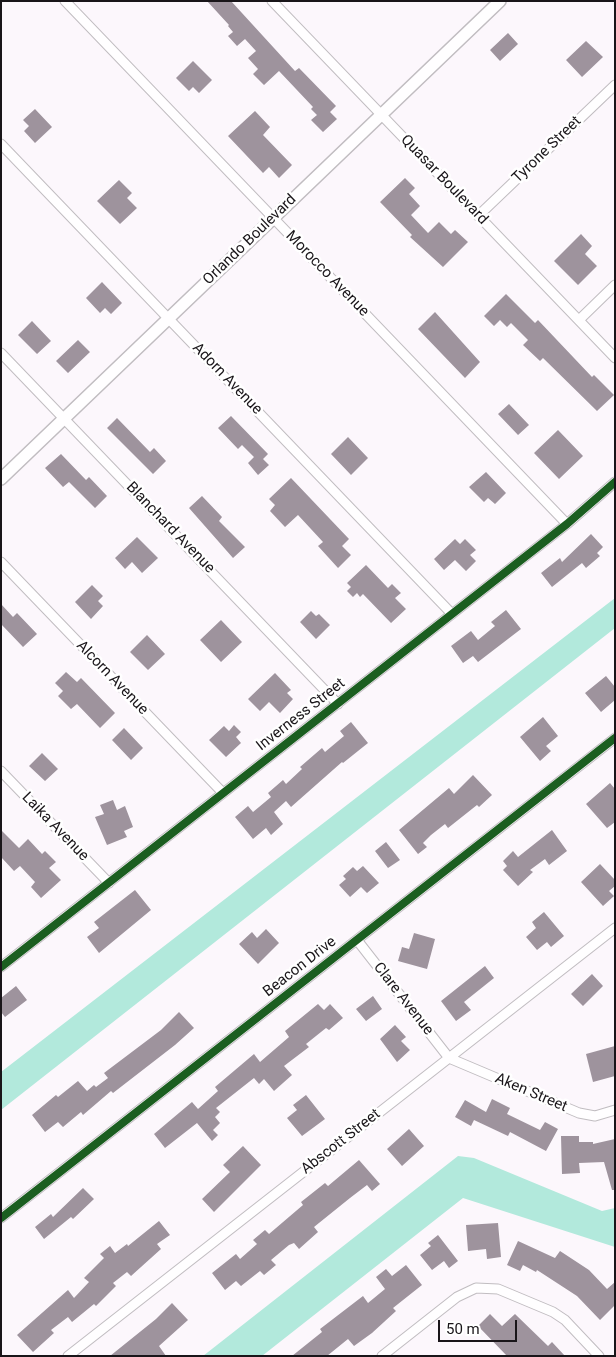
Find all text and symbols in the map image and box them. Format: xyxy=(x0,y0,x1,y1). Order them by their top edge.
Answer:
street label: Tyrone Street xyxy=(509,113,585,187)
street label: Quasar Boulevard xyxy=(397,131,491,229)
street label: Orlando Boulevard xyxy=(200,191,300,289)
street label: Morocco Avenue xyxy=(282,227,372,321)
street label: Adorn Avenue xyxy=(188,339,266,419)
street label: Blanchard Avenue xyxy=(122,479,218,577)
street label: Alcorn Avenue xyxy=(72,637,152,719)
street label: Inverness Street xyxy=(253,675,349,755)
street label: Laika Avenue xyxy=(18,789,92,865)
street label: Beacon Drive xyxy=(260,933,340,1001)
street label: Clare Avenue xyxy=(369,959,437,1039)
street label: Aken Street xyxy=(492,1070,570,1116)
street label: Abscott Street xyxy=(298,1106,384,1178)
scale bar xyxy=(441,1310,520,1342)
text: 50 m xyxy=(446,1320,480,1338)

